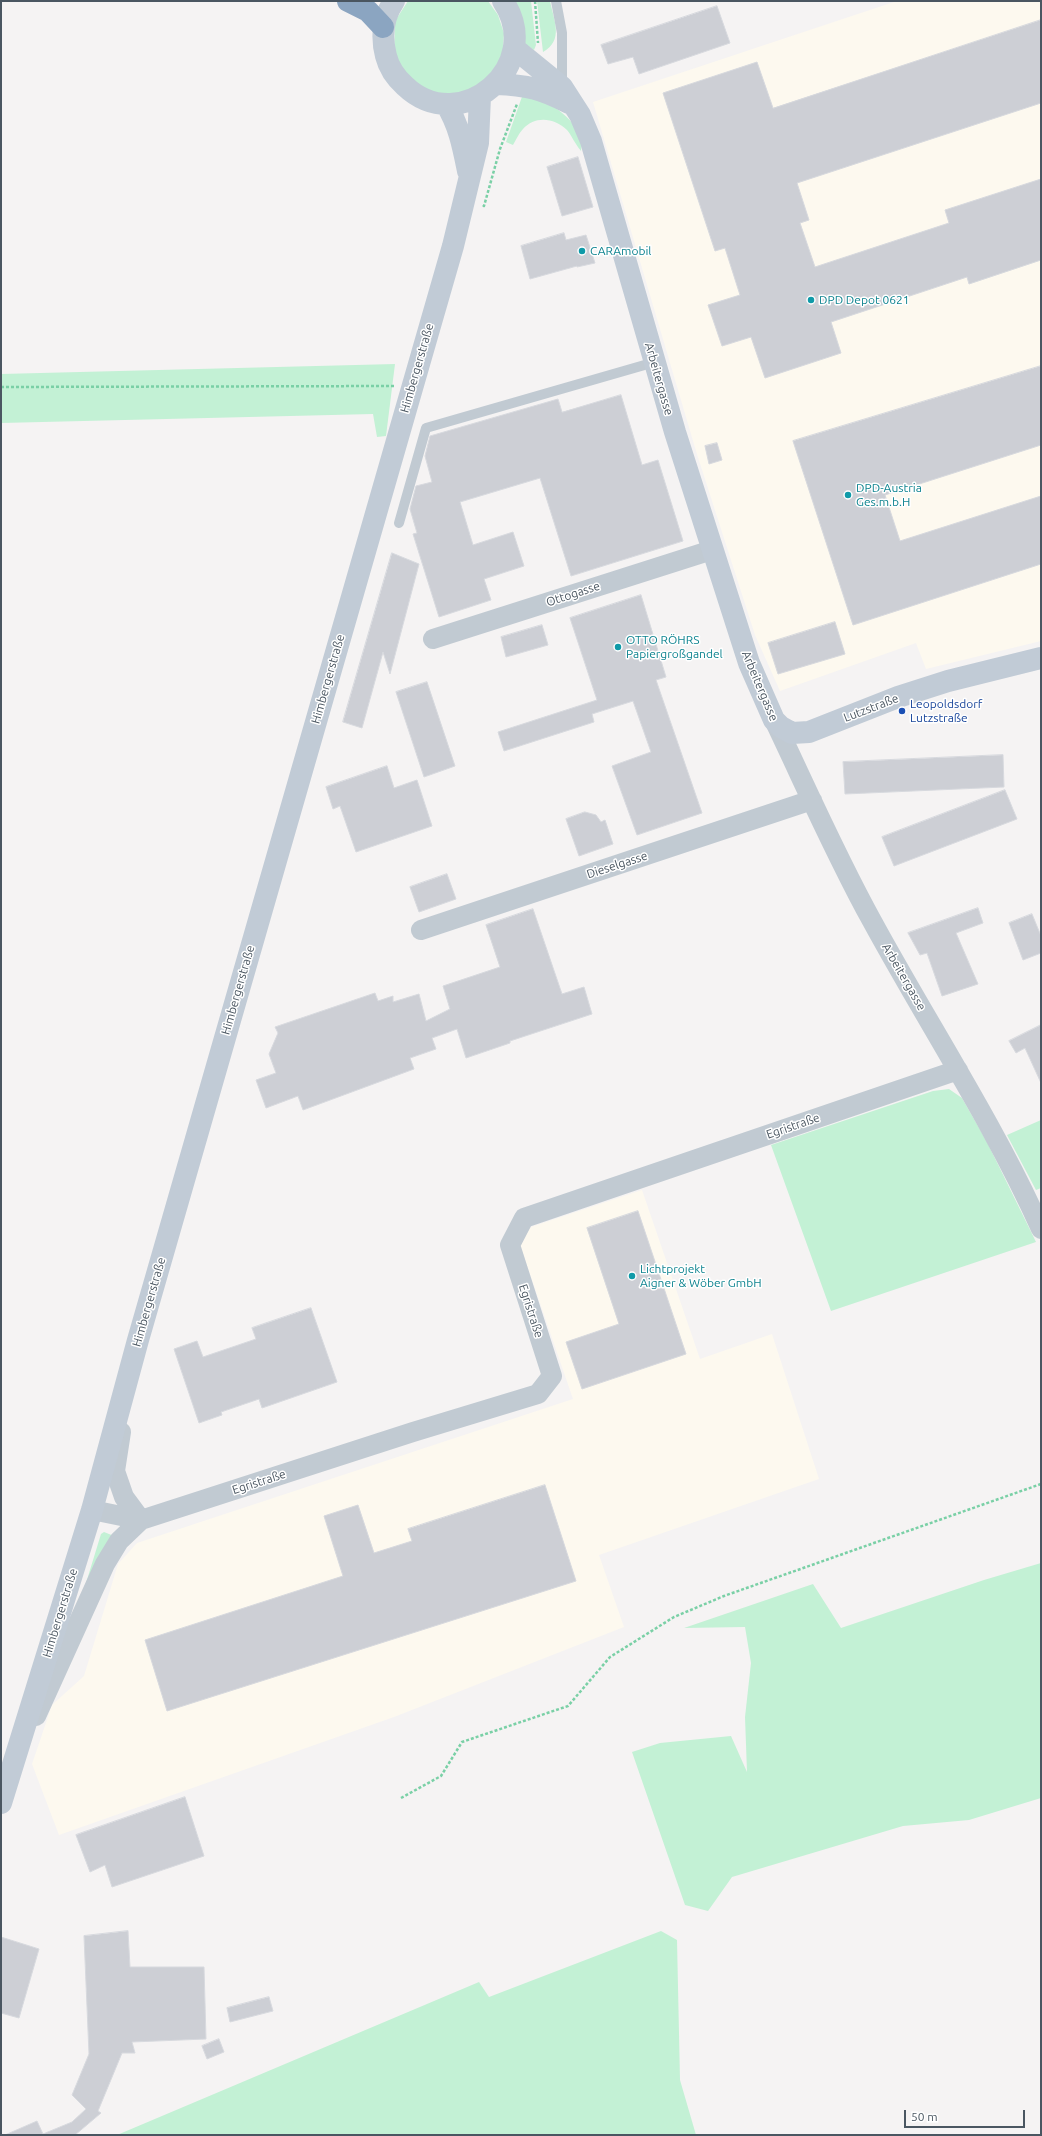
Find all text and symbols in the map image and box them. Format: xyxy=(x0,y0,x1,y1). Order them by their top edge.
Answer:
place label: CARAmobil xyxy=(590,244,652,258)
marker: CARAmobil xyxy=(577,246,587,256)
place label: DPD Depot 0621 xyxy=(819,293,910,307)
marker: DPD Depot 0621 xyxy=(806,295,816,305)
street label: Himbergerstraße xyxy=(397,322,437,414)
street label: Arbeitergasse xyxy=(642,341,676,417)
place label: DPD-Austria Ges.m.b.H xyxy=(856,481,922,509)
marker: DPD-Austria Ges.m.b.H xyxy=(843,490,853,500)
street label: Ottogasse xyxy=(544,579,602,609)
street label: Himbergerstraße xyxy=(308,633,348,725)
place label: OTTO RÖHRS Papiergroßgandel xyxy=(626,633,723,661)
marker: OTTO RÖHRS Papiergroßgandel xyxy=(613,642,623,652)
street label: Arbeitergasse xyxy=(739,649,781,723)
street label: Lutzstraße xyxy=(841,691,901,725)
place label: Leopoldsdorf Lutzstraße xyxy=(910,697,982,725)
marker: Leopoldsdorf Lutzstraße xyxy=(897,706,907,716)
street label: Dieselgasse xyxy=(585,848,649,882)
street label: Arbeitergasse xyxy=(879,941,929,1013)
street label: Himbergerstraße xyxy=(218,944,258,1036)
street label: Egristraße xyxy=(764,1110,822,1142)
street label: Himbergerstraße xyxy=(129,1256,169,1348)
place label: Lichtprojekt Aigner & Wöber GmbH xyxy=(640,1262,762,1290)
marker: Lichtprojekt Aigner & Wöber GmbH xyxy=(627,1271,637,1281)
street label: Egristraße xyxy=(516,1282,546,1340)
street label: Egristraße xyxy=(230,1467,288,1497)
street label: Himbergerstraße xyxy=(40,1567,80,1659)
scale bar xyxy=(906,2102,1027,2128)
text: 50 m xyxy=(911,2110,938,2123)

